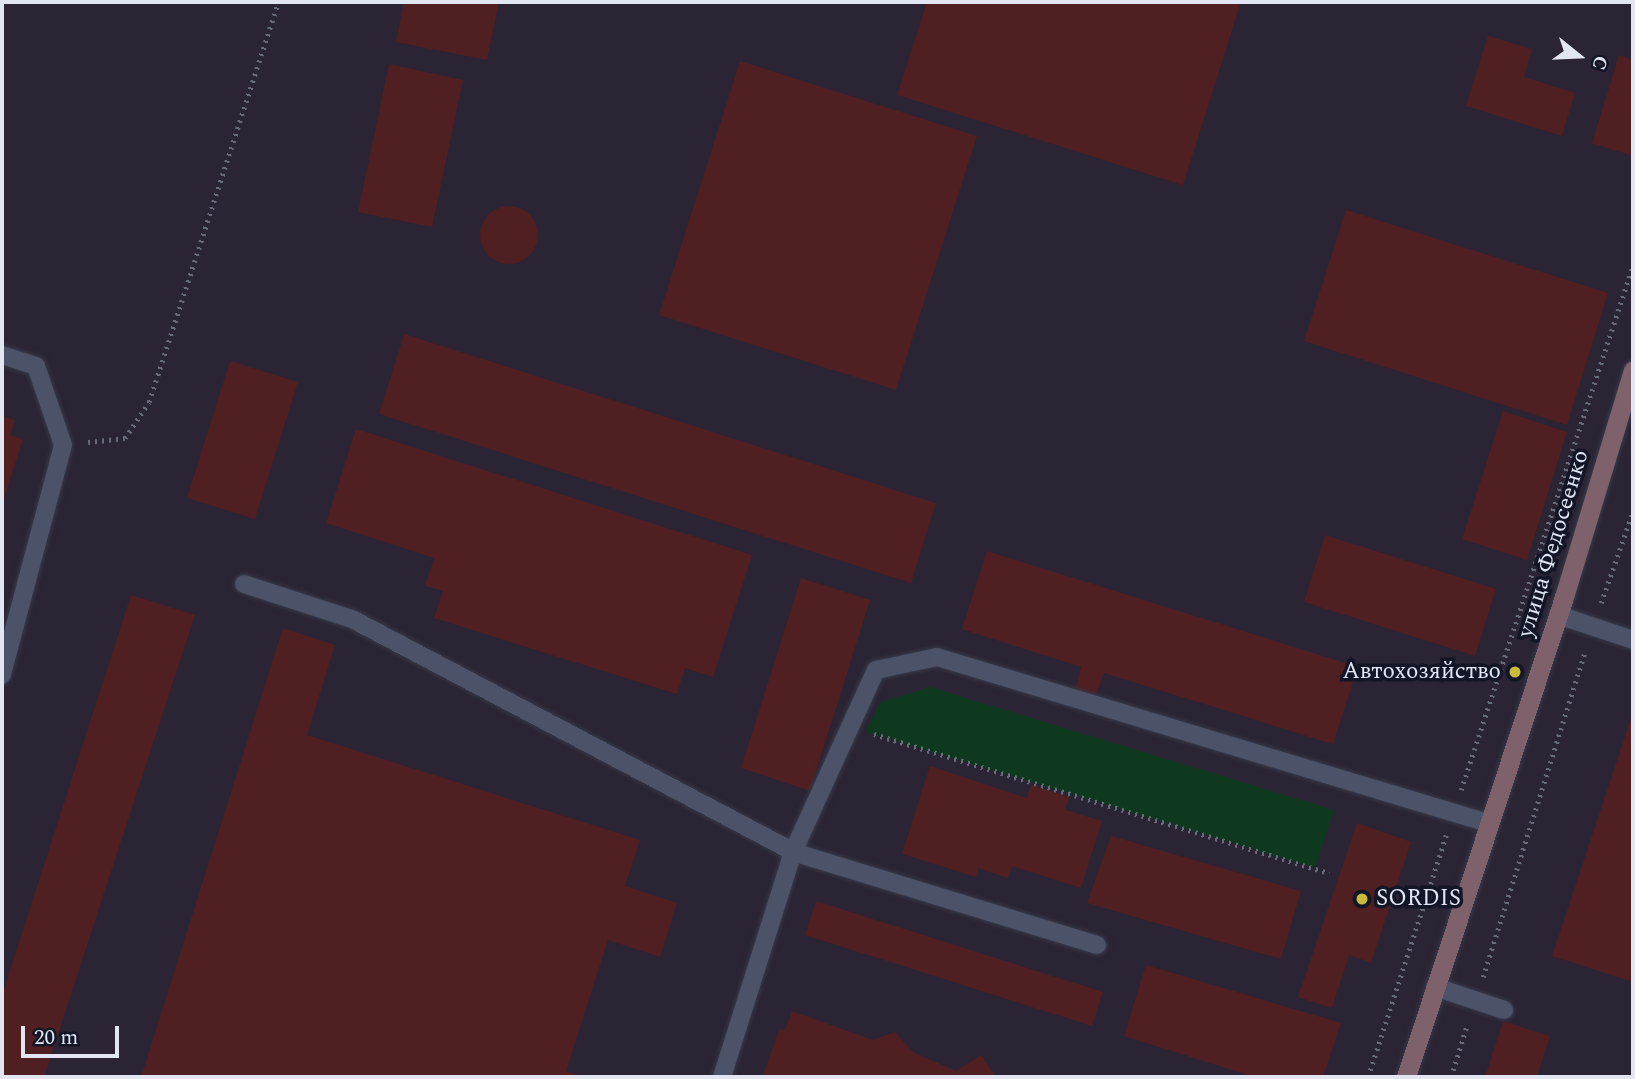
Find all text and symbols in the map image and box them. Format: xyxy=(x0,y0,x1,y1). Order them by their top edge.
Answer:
north arrow xyxy=(1544,21,1614,91)
text: С xyxy=(1584,52,1615,74)
street label: улица Федосеенко xyxy=(1512,447,1596,641)
place label: Автохозяйство xyxy=(1343,658,1501,686)
marker: Автохозяйство xyxy=(1507,664,1523,680)
place label: SORDIS xyxy=(1376,885,1461,913)
marker: SORDIS xyxy=(1354,891,1370,907)
scale bar xyxy=(24,1012,122,1056)
text: 20 m xyxy=(34,1022,78,1054)

